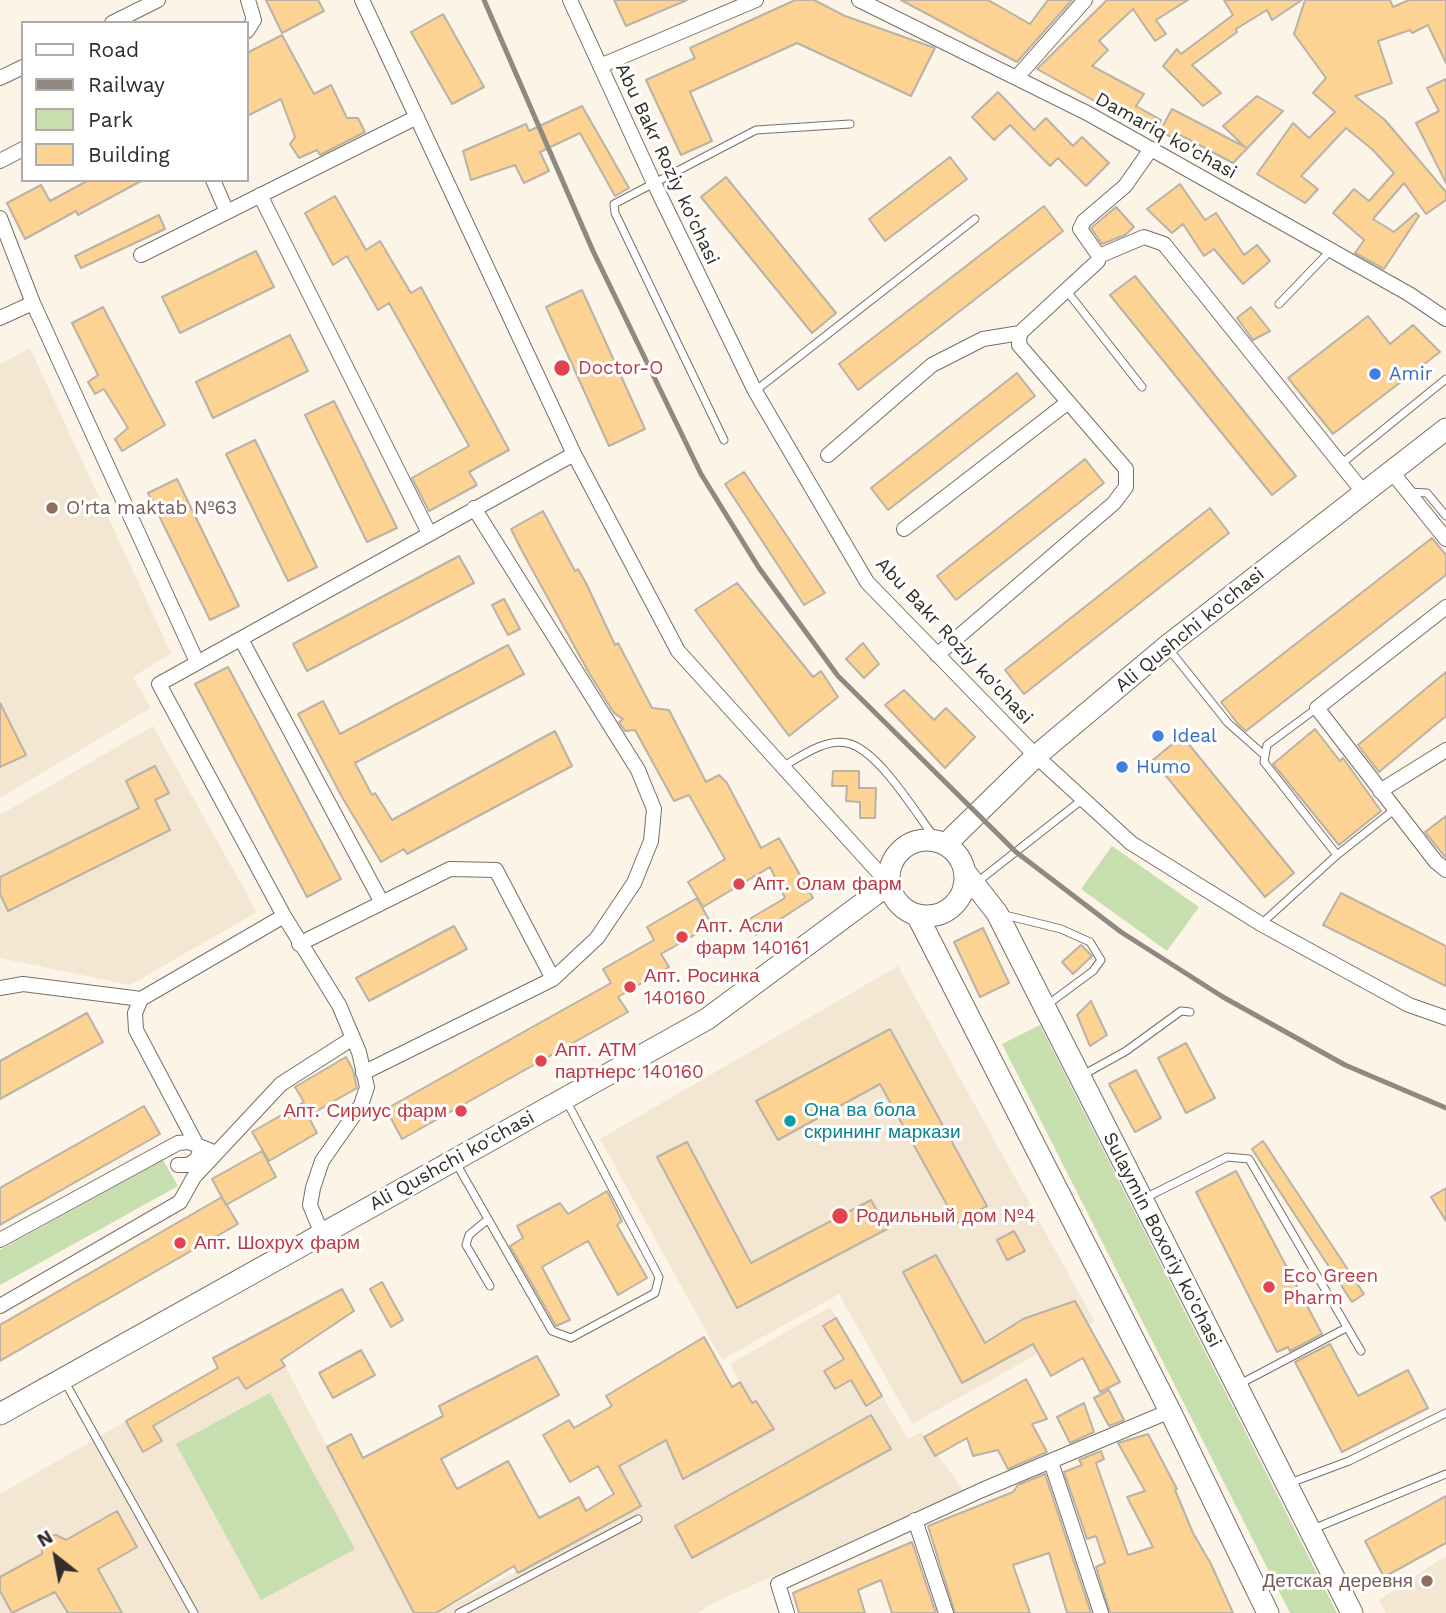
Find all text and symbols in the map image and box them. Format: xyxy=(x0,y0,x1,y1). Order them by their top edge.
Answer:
legend xyxy=(21,21,248,182)
text: Road xyxy=(88,37,139,62)
street label: Abu Bakr Roziy ko'chasi xyxy=(610,60,724,268)
text: Railway xyxy=(88,72,165,97)
street label: Damariq ko'chasi xyxy=(1091,88,1241,184)
text: Park xyxy=(88,107,133,132)
text: Building xyxy=(88,142,170,167)
place label: Doctor-O xyxy=(578,357,663,379)
marker: Doctor-O xyxy=(552,358,572,378)
place label: Amir xyxy=(1389,363,1432,385)
marker: Amir xyxy=(1367,366,1383,382)
place label: O'rta maktab №63 xyxy=(66,497,237,519)
marker: O'rta maktab №63 xyxy=(44,500,60,516)
street label: Abu Bakr Roziy ko'chasi xyxy=(871,553,1037,729)
street label: Ali Qushchi ko'chasi xyxy=(1111,563,1269,697)
place label: Ideal xyxy=(1172,725,1217,747)
marker: Ideal xyxy=(1150,728,1166,744)
place label: Humo xyxy=(1136,756,1191,778)
marker: Humo xyxy=(1114,759,1130,775)
place label: Апт. Олам фарм xyxy=(753,873,902,895)
marker: Апт. Олам фарм xyxy=(731,876,747,892)
place label: Апт. Асли фарм 140161 xyxy=(696,915,810,959)
marker: Апт. Асли фарм 140161 xyxy=(674,929,690,945)
place label: Апт. Росинка 140160 xyxy=(644,965,760,1009)
marker: Апт. Росинка 140160 xyxy=(622,979,638,995)
place label: Апт. АТМ партнерс 140160 xyxy=(555,1039,704,1083)
marker: Апт. АТМ партнерс 140160 xyxy=(533,1053,549,1069)
place label: Она ва бола скрининг маркази xyxy=(804,1099,961,1143)
place label: Апт. Сириус фарм xyxy=(283,1100,447,1122)
marker: Апт. Сириус фарм xyxy=(453,1103,469,1119)
street label: Ali Qushchi ko'chasi xyxy=(365,1106,539,1216)
marker: Она ва бола скрининг маркази xyxy=(782,1113,798,1129)
street label: Sulaymin Boxoriy ko'chasi xyxy=(1098,1129,1226,1351)
place label: Родильный дом №4 xyxy=(856,1205,1036,1227)
marker: Родильный дом №4 xyxy=(830,1206,850,1226)
place label: Апт. Шохрух фарм xyxy=(194,1232,360,1254)
marker: Апт. Шохрух фарм xyxy=(172,1235,188,1251)
place label: Eco Green Pharm xyxy=(1283,1265,1378,1309)
marker: Eco Green Pharm xyxy=(1261,1279,1277,1295)
north arrow xyxy=(21,1522,91,1592)
text: N xyxy=(33,1525,57,1552)
place label: Детская деревня xyxy=(1262,1570,1413,1592)
marker: Детская деревня xyxy=(1419,1573,1435,1589)

